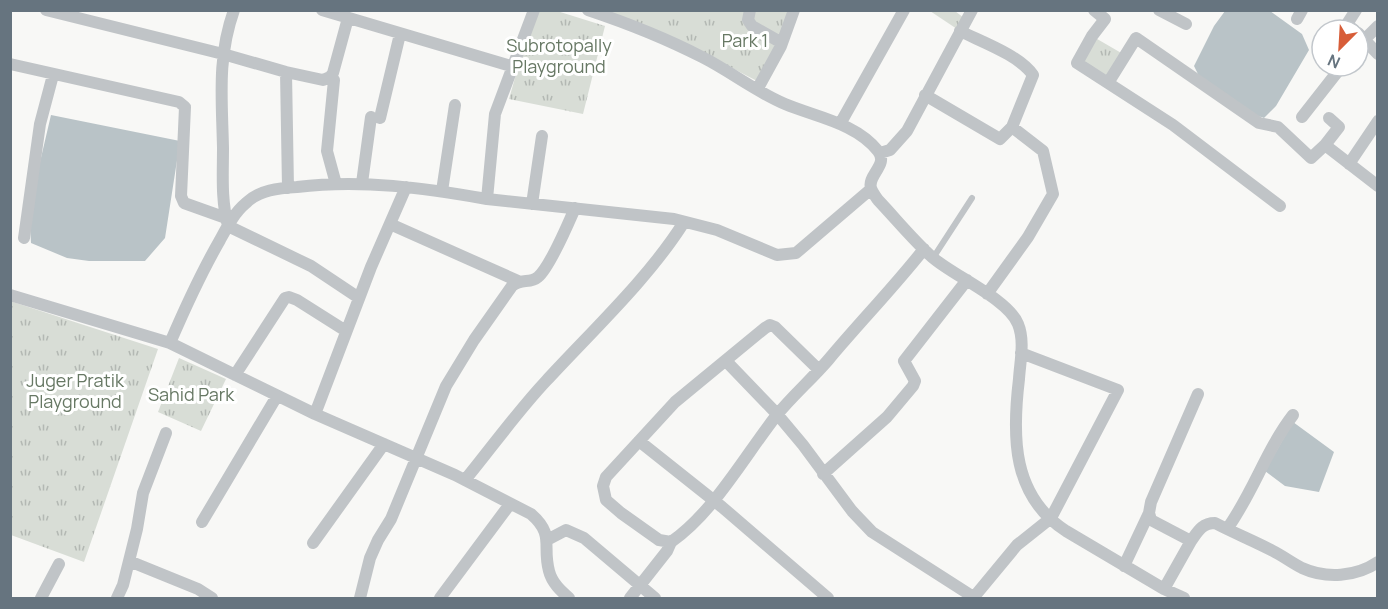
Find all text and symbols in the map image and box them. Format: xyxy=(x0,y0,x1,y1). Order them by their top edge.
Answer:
north arrow xyxy=(1310,18,1370,78)
park label: Park 1 xyxy=(722,28,768,52)
park label: Subrotopally Playground xyxy=(506,33,612,78)
text: N xyxy=(1324,49,1344,74)
park label: Juger Pratik Playground xyxy=(26,368,125,413)
park label: Sahid Park xyxy=(148,382,235,406)

